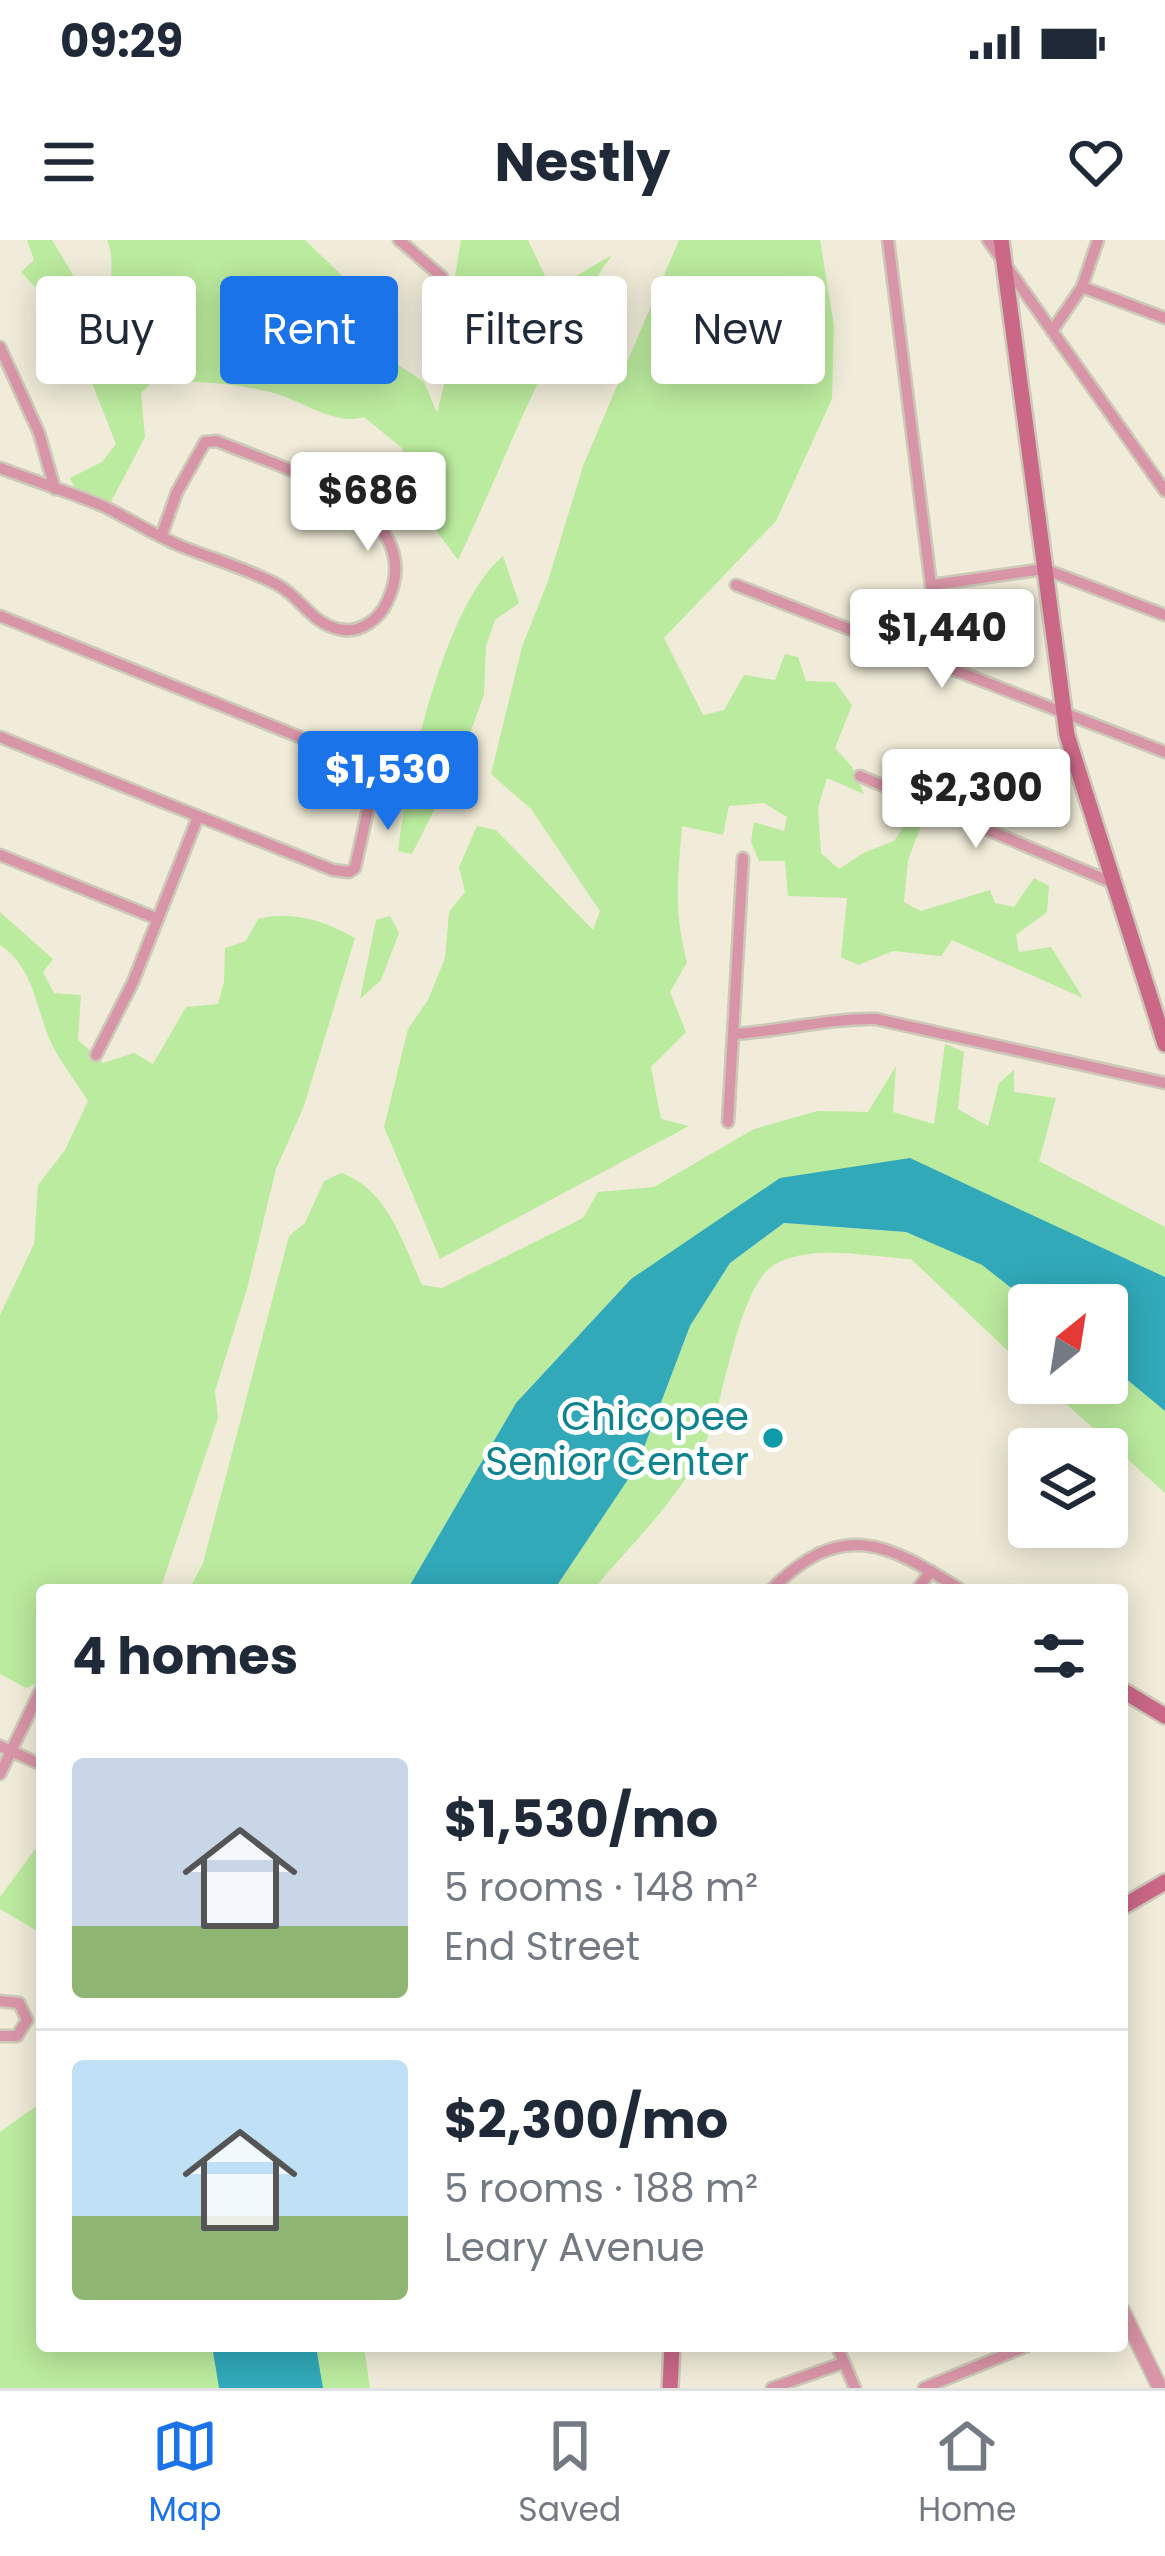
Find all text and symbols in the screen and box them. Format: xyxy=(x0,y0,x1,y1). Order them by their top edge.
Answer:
text: 09:29 xyxy=(60,10,183,73)
text: Nestly xyxy=(495,124,671,200)
icon: menu xyxy=(36,129,102,195)
icon: heart xyxy=(1063,129,1129,195)
chip: Buy xyxy=(36,276,196,384)
chip: Rent xyxy=(220,276,398,384)
chip: Filters xyxy=(422,276,627,384)
chip: New xyxy=(651,276,825,384)
pin: $686 xyxy=(297,452,439,554)
text: $686 xyxy=(318,463,418,518)
pin: $1,440 xyxy=(844,589,1040,691)
text: $1,440 xyxy=(877,600,1007,655)
pin: $1,530 xyxy=(290,731,486,833)
text: $1,530 xyxy=(325,742,451,797)
pin: $2,300 xyxy=(878,749,1074,851)
text: $2,300 xyxy=(909,760,1043,815)
north arrow xyxy=(1008,1284,1128,1404)
map controls xyxy=(1008,1284,1128,1548)
place label: Chicopee Senior Center xyxy=(485,1389,749,1489)
marker: Chicopee Senior Center xyxy=(760,1425,786,1451)
button: layers xyxy=(1008,1428,1128,1548)
text: 4 homes xyxy=(72,1620,298,1692)
icon: filters xyxy=(1026,1623,1092,1689)
text: $1,530/mo xyxy=(444,1783,718,1855)
icon: home xyxy=(168,1806,312,1950)
text: 5 rooms · 148 m² xyxy=(444,1860,758,1915)
text: End Street xyxy=(444,1919,640,1974)
text: $2,300/mo xyxy=(444,2084,728,2156)
icon: home xyxy=(168,2108,312,2252)
text: 5 rooms · 188 m² xyxy=(444,2161,758,2216)
text: Leary Avenue xyxy=(444,2220,705,2275)
tab: Map xyxy=(148,2413,221,2535)
tab: Saved xyxy=(518,2413,621,2535)
tab: Home xyxy=(918,2413,1017,2535)

